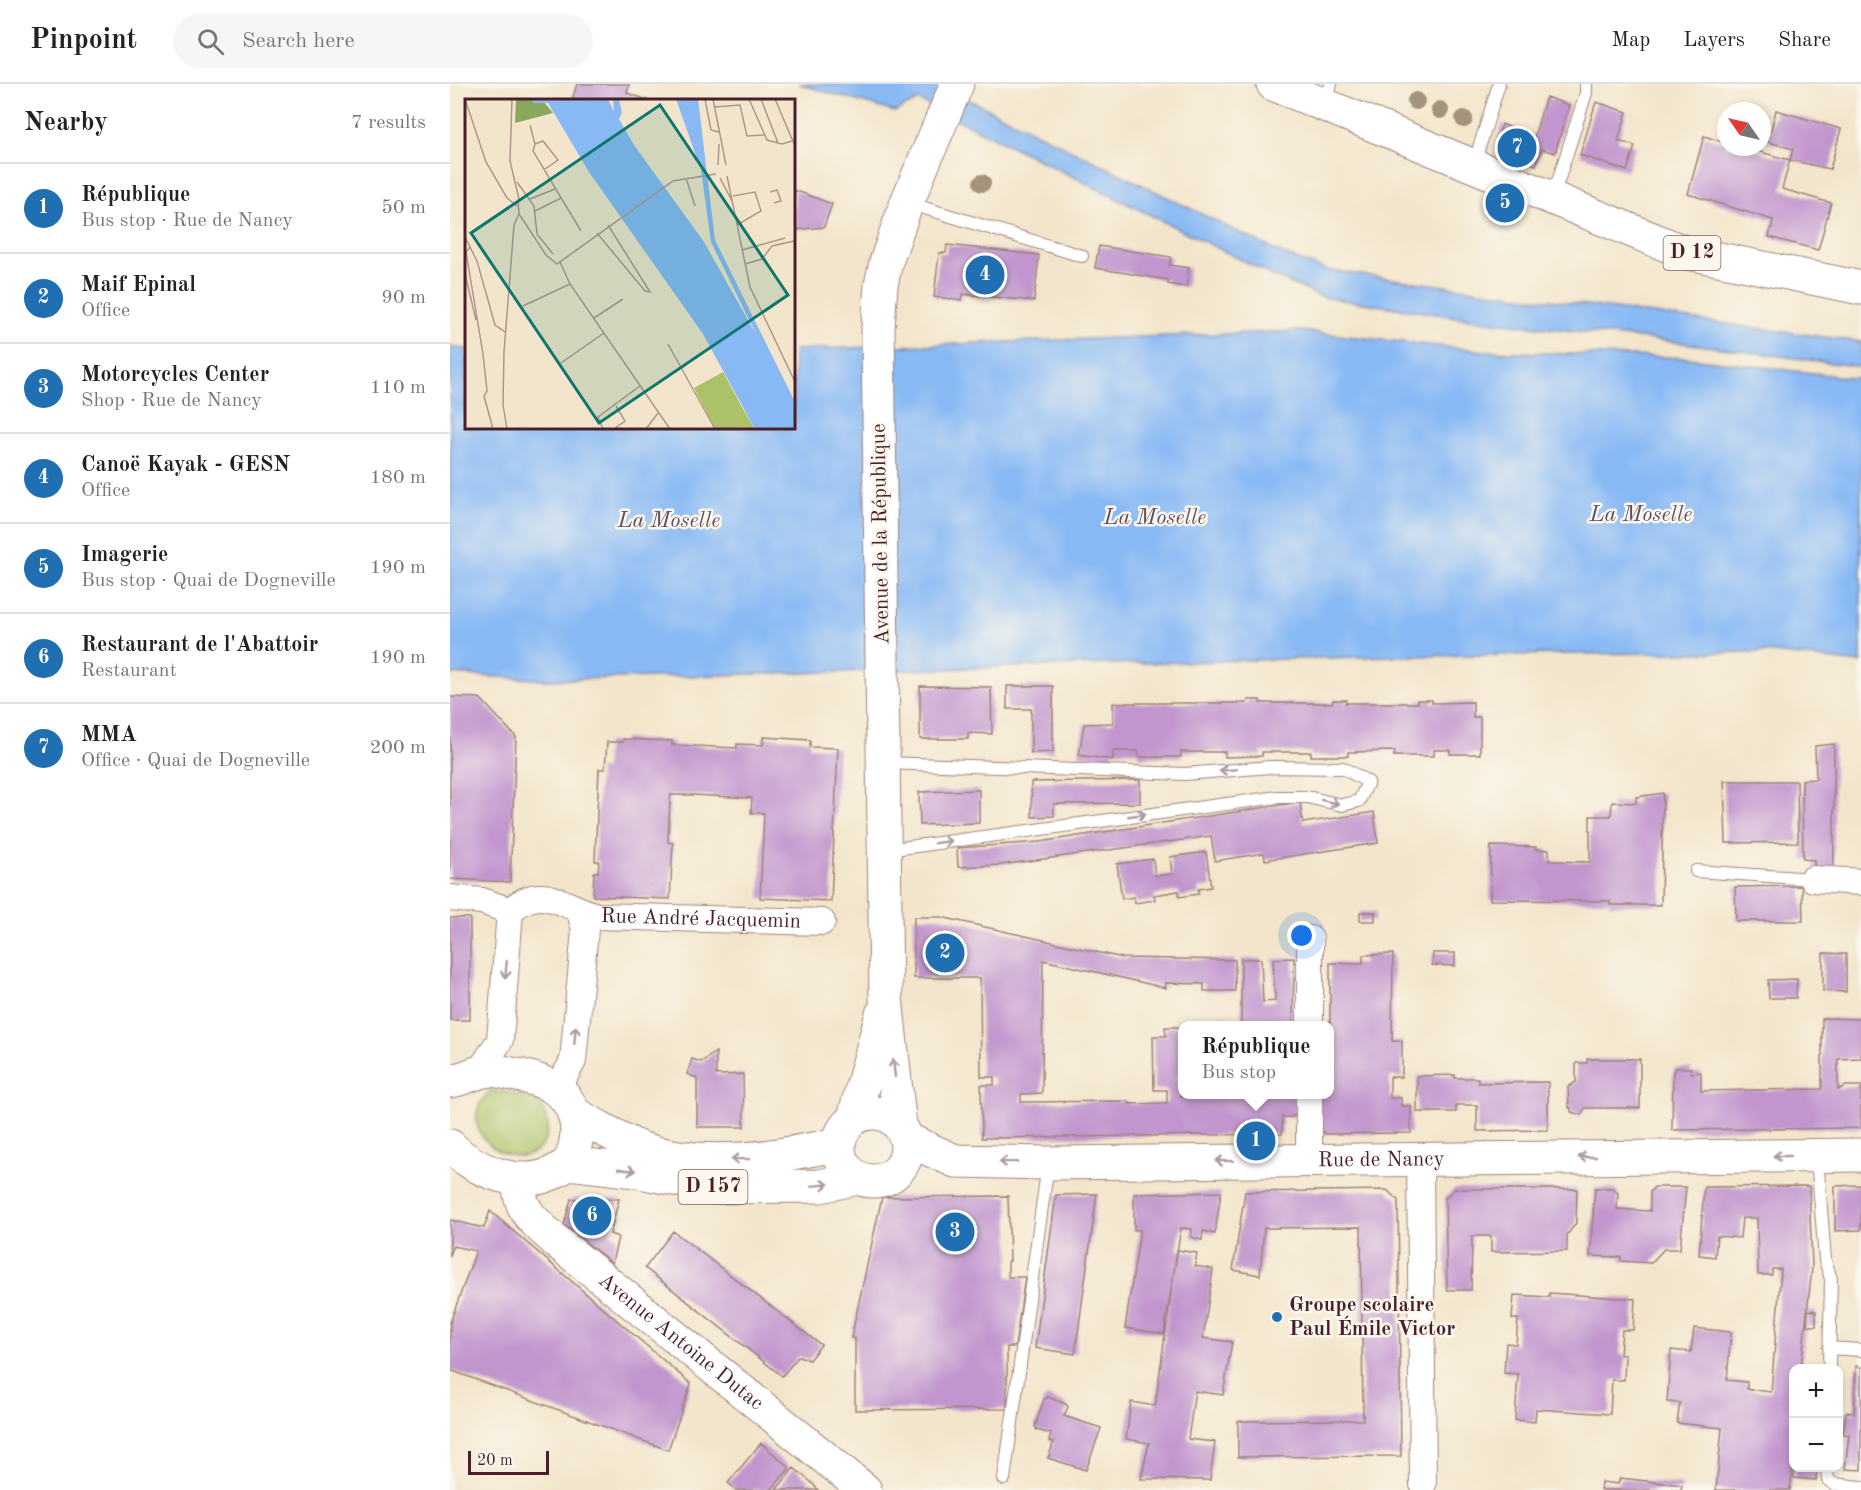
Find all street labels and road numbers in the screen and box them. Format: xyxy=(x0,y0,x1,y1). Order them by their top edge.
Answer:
road number: D 12 xyxy=(1664,236,1720,270)
street label: Avenue de la République xyxy=(869,423,893,645)
street label: Rue André Jacquemin xyxy=(600,906,801,932)
street label: Rue de Nancy xyxy=(1318,1149,1445,1171)
road number: D 157 xyxy=(678,1170,748,1204)
street label: Avenue Antoine Dutac xyxy=(594,1269,767,1414)

